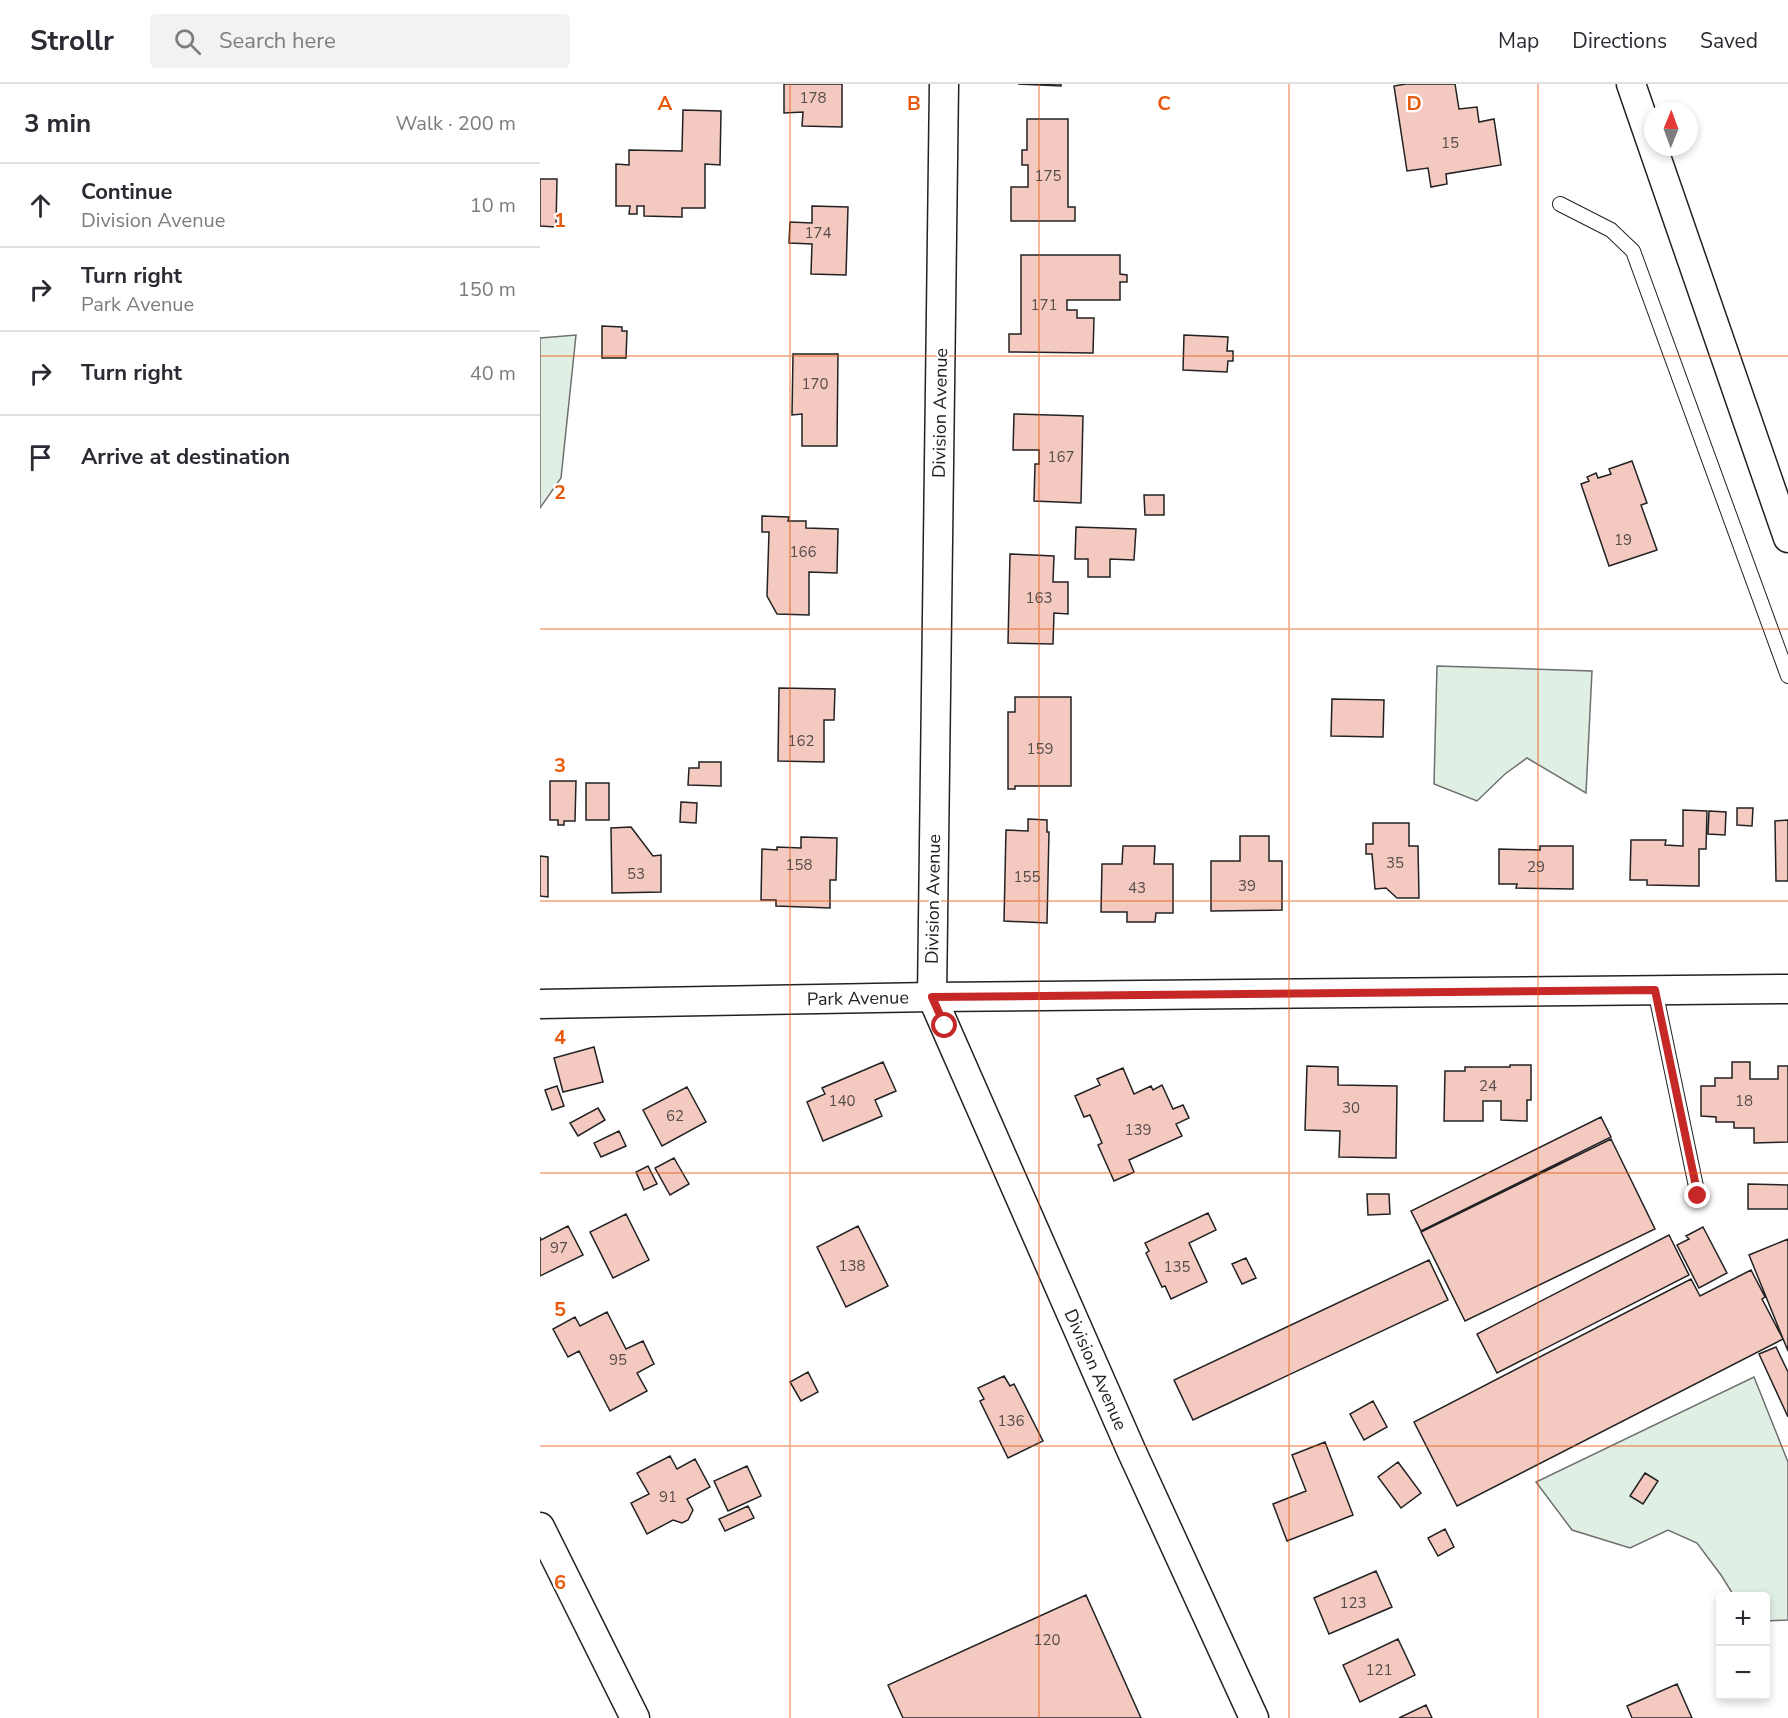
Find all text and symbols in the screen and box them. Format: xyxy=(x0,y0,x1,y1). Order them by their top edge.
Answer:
search box xyxy=(150,14,570,68)
text: Strollr xyxy=(30,22,114,60)
icon: search xyxy=(171,25,204,58)
text: Search here xyxy=(219,26,336,56)
text: Map xyxy=(1498,27,1539,55)
text: Directions xyxy=(1572,27,1667,55)
text: Saved xyxy=(1700,27,1758,55)
house number: 178 xyxy=(799,88,827,108)
text: A xyxy=(658,90,673,117)
text: B xyxy=(907,90,921,117)
text: C xyxy=(1157,90,1171,117)
text: D xyxy=(1406,90,1422,117)
north arrow xyxy=(1644,102,1698,156)
text: 3 min xyxy=(24,106,91,141)
text: Walk · 200 m xyxy=(396,110,516,137)
house number: 15 xyxy=(1441,133,1459,153)
house number: 175 xyxy=(1034,166,1062,186)
text: Continue xyxy=(81,177,172,207)
icon: ahead xyxy=(24,189,57,222)
text: 10 m xyxy=(470,192,516,219)
text: Division Avenue xyxy=(81,207,225,234)
text: 1 xyxy=(554,207,566,234)
house number: 174 xyxy=(804,223,832,243)
text: Turn right xyxy=(81,261,182,291)
icon: right xyxy=(24,273,57,306)
text: 150 m xyxy=(458,276,516,303)
text: Park Avenue xyxy=(81,291,194,318)
house number: 171 xyxy=(1030,295,1058,315)
street label: Division Avenue xyxy=(927,348,953,478)
icon: right xyxy=(24,357,57,390)
text: Turn right xyxy=(81,358,182,388)
text: 40 m xyxy=(470,360,516,387)
house number: 170 xyxy=(801,374,829,394)
icon: arrive xyxy=(24,441,57,474)
text: Arrive at destination xyxy=(81,442,290,472)
house number: 167 xyxy=(1047,447,1075,467)
text: 2 xyxy=(554,479,566,506)
house number: 19 xyxy=(1614,530,1632,550)
house number: 166 xyxy=(789,542,817,562)
house number: 163 xyxy=(1025,588,1053,608)
house number: 162 xyxy=(787,731,815,751)
house number: 159 xyxy=(1026,739,1054,759)
text: 3 xyxy=(554,752,566,779)
street label: Division Avenue xyxy=(920,834,946,964)
house number: 35 xyxy=(1386,853,1404,873)
house number: 158 xyxy=(785,855,813,875)
house number: 29 xyxy=(1527,857,1545,877)
house number: 53 xyxy=(627,864,645,884)
house number: 155 xyxy=(1013,867,1041,887)
house number: 39 xyxy=(1238,876,1256,896)
house number: 43 xyxy=(1128,878,1146,898)
street label: Park Avenue xyxy=(807,985,909,1011)
route start xyxy=(931,1012,957,1038)
text: 4 xyxy=(554,1024,566,1051)
house number: 24 xyxy=(1479,1076,1497,1096)
house number: 140 xyxy=(828,1091,856,1111)
house number: 18 xyxy=(1735,1091,1753,1111)
house number: 30 xyxy=(1342,1098,1360,1118)
house number: 62 xyxy=(666,1106,684,1126)
house number: 139 xyxy=(1124,1120,1152,1140)
route end xyxy=(1684,1182,1710,1208)
house number: 97 xyxy=(550,1238,568,1258)
house number: 138 xyxy=(838,1256,866,1276)
house number: 135 xyxy=(1163,1257,1191,1277)
text: 5 xyxy=(554,1296,566,1323)
street label: Division Avenue xyxy=(1059,1305,1133,1434)
house number: 95 xyxy=(609,1350,627,1370)
house number: 136 xyxy=(997,1411,1025,1431)
house number: 91 xyxy=(659,1487,677,1507)
text: 6 xyxy=(554,1569,566,1596)
map controls xyxy=(1716,1592,1770,1700)
button: + xyxy=(1716,1592,1770,1646)
house number: 123 xyxy=(1339,1593,1367,1613)
house number: 120 xyxy=(1033,1630,1061,1650)
button: − xyxy=(1716,1646,1770,1700)
house number: 121 xyxy=(1365,1660,1393,1680)

